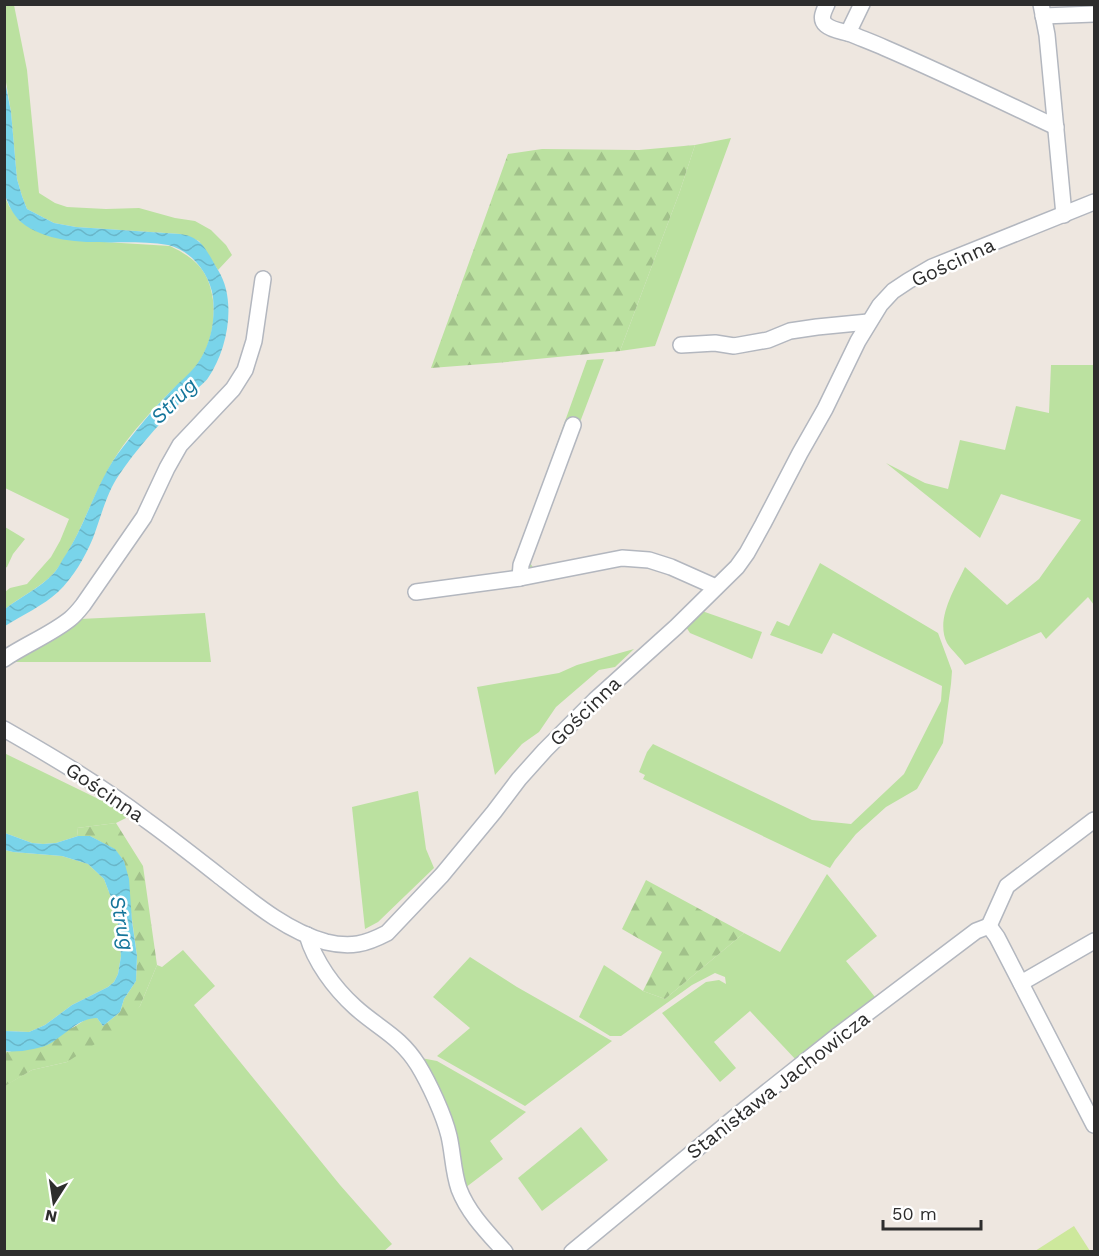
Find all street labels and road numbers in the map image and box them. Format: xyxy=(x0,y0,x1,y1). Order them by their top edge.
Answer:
street label: Gościnna xyxy=(907,232,999,292)
street label: Gościnna xyxy=(544,671,626,751)
street label: Gościnna xyxy=(61,757,149,827)
street label: Stanisława Jachowicza xyxy=(682,1006,874,1164)

